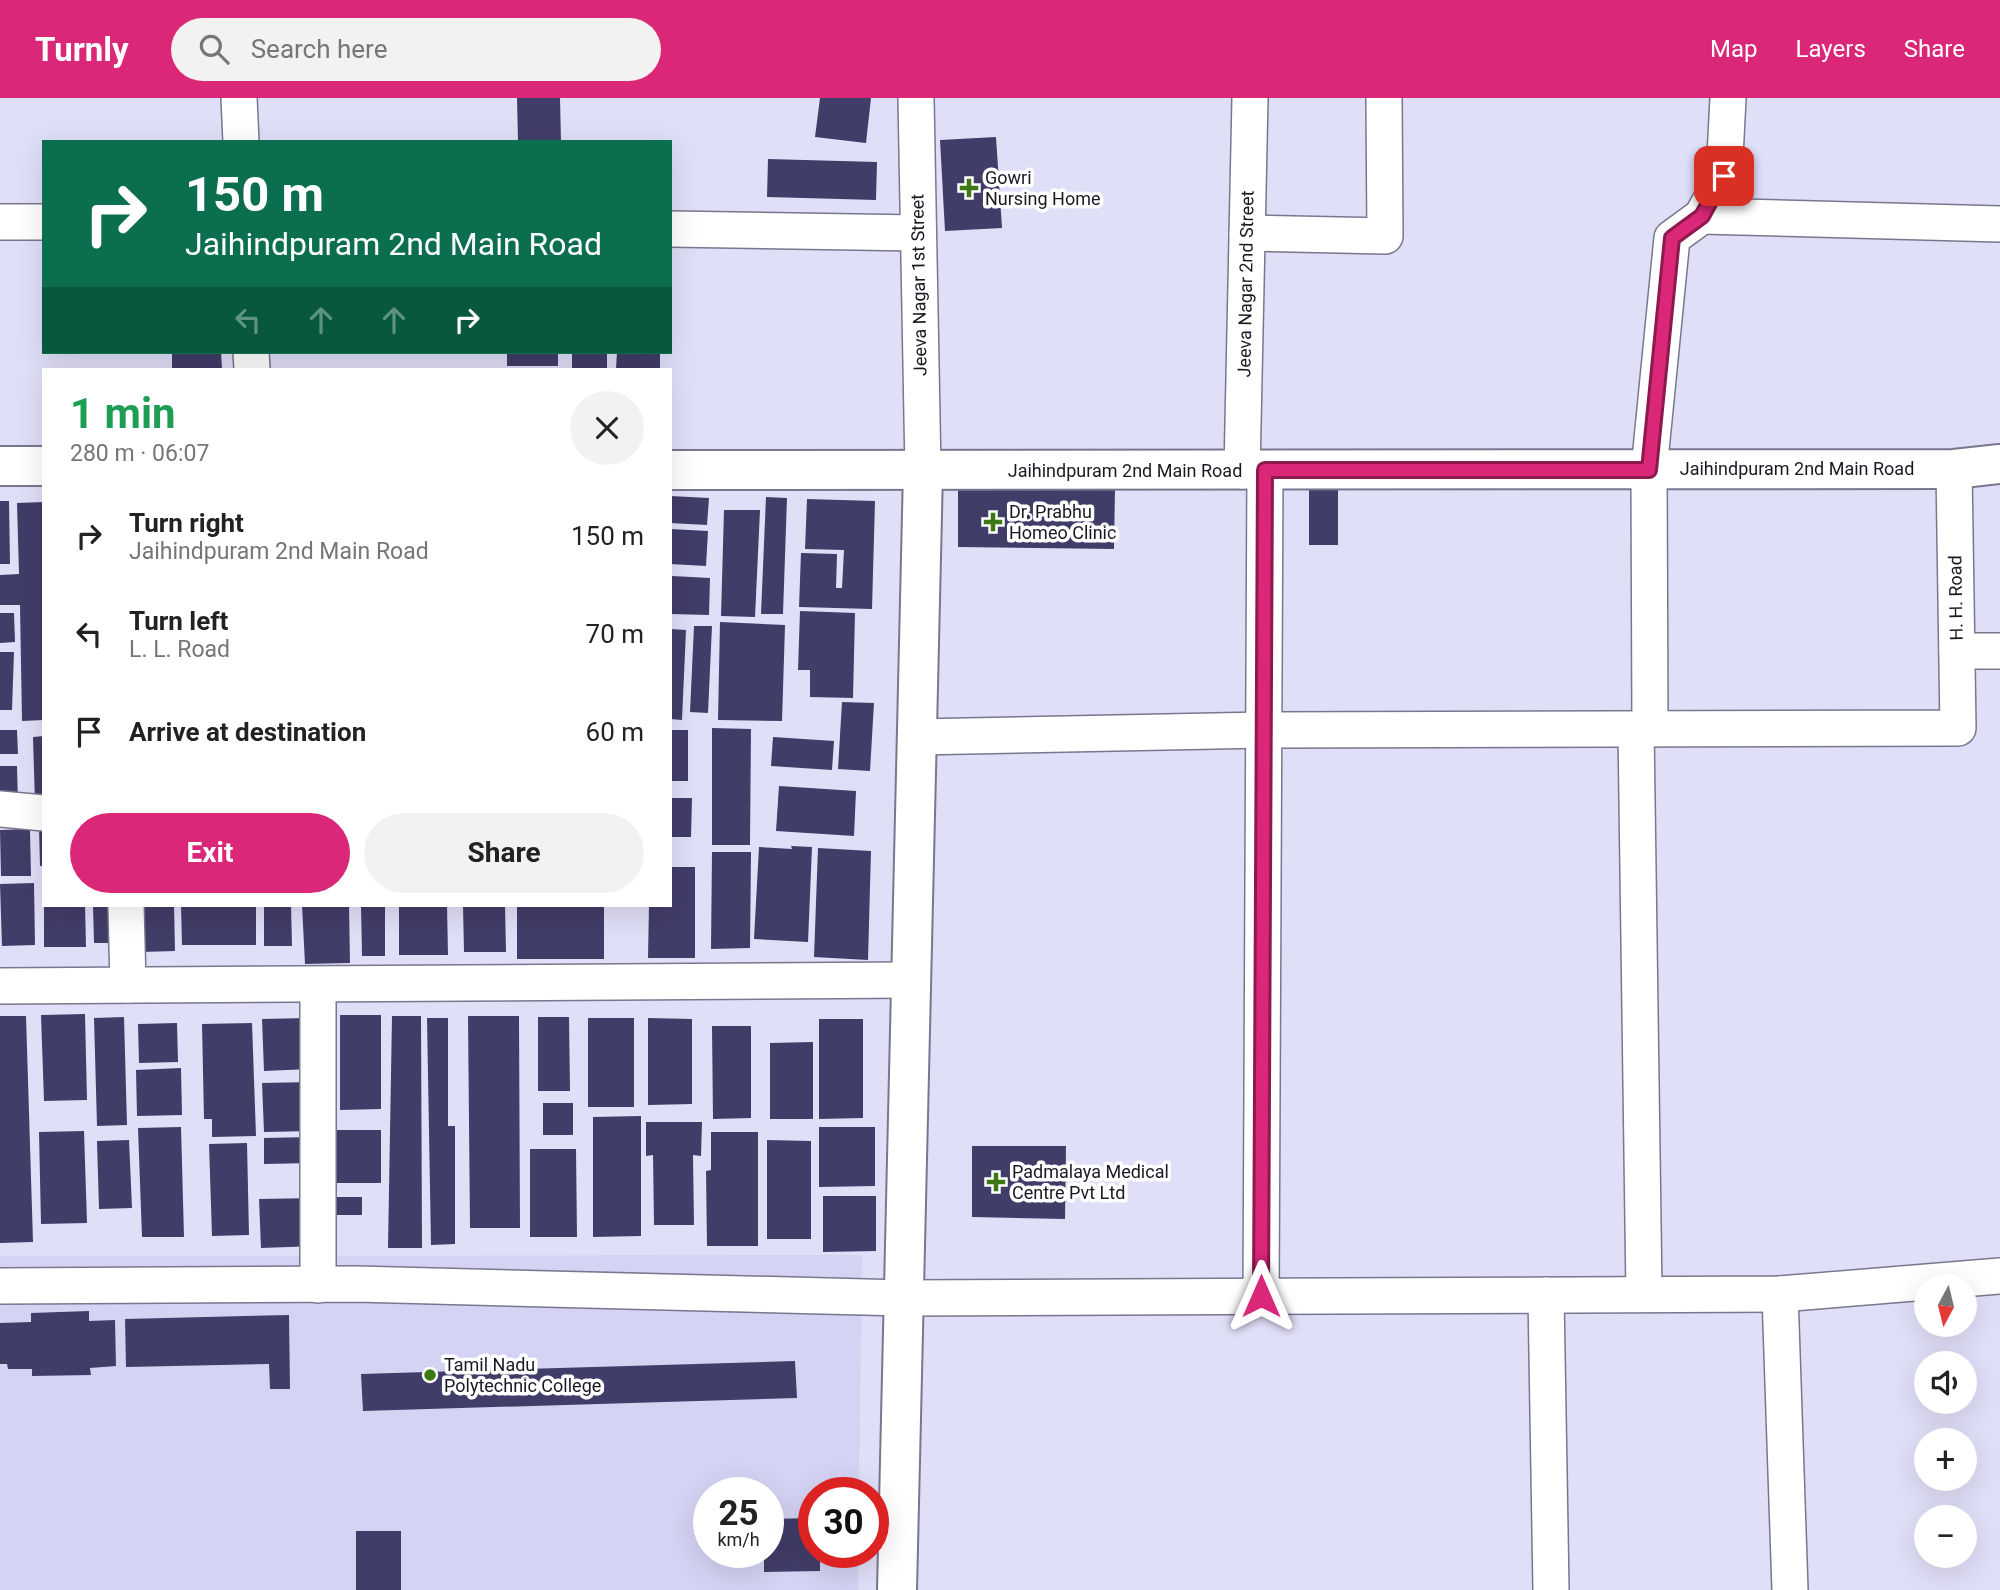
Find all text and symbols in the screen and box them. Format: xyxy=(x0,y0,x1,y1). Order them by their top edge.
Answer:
search box xyxy=(171,18,661,81)
text: Turnly xyxy=(35,30,129,69)
icon: search xyxy=(195,30,233,68)
text: Search here xyxy=(251,34,387,64)
text: Map xyxy=(1710,35,1758,63)
text: Layers xyxy=(1796,35,1866,63)
text: Share xyxy=(1904,35,1965,63)
pin xyxy=(1694,146,1754,206)
icon: arrive xyxy=(1705,157,1743,195)
text: 150 m xyxy=(185,166,324,223)
place label: Gowri Nursing Home xyxy=(985,167,1100,209)
icon: right xyxy=(70,168,161,259)
marker: Gowri Nursing Home xyxy=(959,178,979,198)
street label: Jeeva Nagar 2nd Street xyxy=(1233,190,1258,378)
street label: Jeeva Nagar 1st Street xyxy=(906,194,931,376)
text: Jaihindpuram 2nd Main Road xyxy=(185,225,602,263)
icon: left xyxy=(229,301,267,339)
icon: ahead xyxy=(302,301,340,339)
icon: ahead xyxy=(375,301,413,339)
icon: right xyxy=(448,301,486,339)
text: 1 min xyxy=(70,389,176,438)
button: close xyxy=(570,391,644,465)
text: 280 m · 06:07 xyxy=(70,440,209,467)
street label: Jaihindpuram 2nd Main Road xyxy=(1680,458,1914,479)
street label: Jaihindpuram 2nd Main Road xyxy=(1008,460,1242,481)
place label: Dr. Prabhu Homeo Clinic xyxy=(1009,501,1116,543)
text: Turn right xyxy=(129,508,244,538)
marker: Dr. Prabhu Homeo Clinic xyxy=(983,512,1003,532)
icon: right xyxy=(70,517,108,555)
text: 150 m xyxy=(571,521,644,551)
text: Jaihindpuram 2nd Main Road xyxy=(129,538,429,565)
street label: H. H. Road xyxy=(1944,555,1967,641)
text: Turn left xyxy=(129,606,228,636)
icon: left xyxy=(70,615,108,653)
text: 70 m xyxy=(586,619,644,649)
text: L. L. Road xyxy=(129,636,230,663)
icon: arrive xyxy=(70,713,108,751)
text: Arrive at destination xyxy=(129,717,366,747)
text: 60 m xyxy=(586,717,644,747)
button: Exit xyxy=(70,813,350,893)
button: Share xyxy=(364,813,644,893)
place label: Padmalaya Medical Centre Pvt Ltd xyxy=(1012,1161,1169,1203)
marker: Padmalaya Medical Centre Pvt Ltd xyxy=(986,1172,1006,1192)
position arrow xyxy=(1224,1259,1298,1333)
north arrow xyxy=(1914,1274,1978,1337)
map controls xyxy=(1914,1274,1977,1568)
button: sound xyxy=(1914,1351,1977,1414)
place label: Tamil Nadu Polytechnic College xyxy=(444,1354,601,1396)
marker: Tamil Nadu Polytechnic College xyxy=(422,1367,438,1383)
button: + xyxy=(1914,1428,1977,1491)
speed limit sign: 30 xyxy=(798,1477,889,1568)
text: 25 xyxy=(718,1493,759,1534)
button: − xyxy=(1914,1505,1977,1568)
text: km/h xyxy=(717,1529,760,1550)

